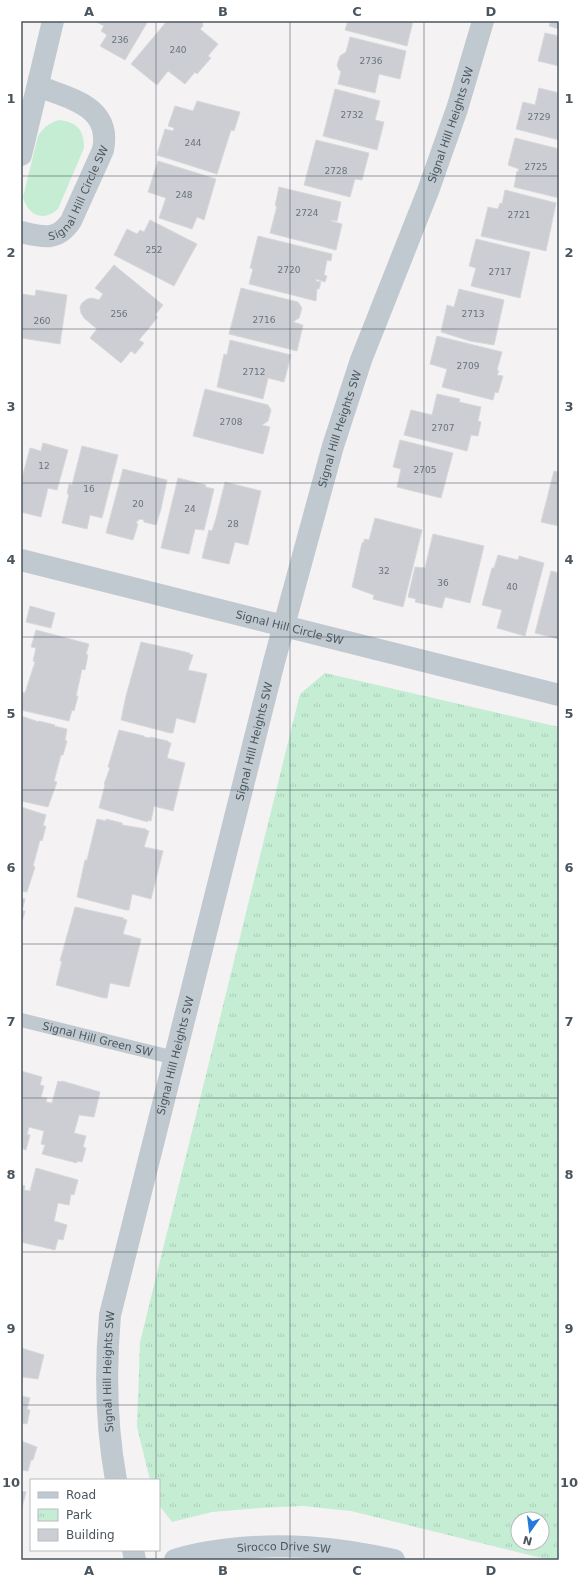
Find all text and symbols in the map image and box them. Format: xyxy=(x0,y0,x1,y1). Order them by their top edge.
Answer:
text: A xyxy=(84,4,94,19)
text: B xyxy=(218,4,228,19)
text: C xyxy=(352,4,362,19)
text: D xyxy=(486,4,497,19)
house number: 236 xyxy=(111,35,129,45)
house number: 240 xyxy=(169,45,187,55)
house number: 2736 xyxy=(360,56,383,66)
street label: Signal Hill Heights SW xyxy=(425,65,476,185)
text: 1 xyxy=(6,91,16,106)
text: 1 xyxy=(564,91,574,106)
house number: 2732 xyxy=(341,110,363,120)
house number: 2729 xyxy=(528,112,551,122)
house number: 244 xyxy=(184,138,202,148)
street label: Signal Hill Circle SW xyxy=(47,143,111,243)
house number: 2725 xyxy=(525,162,547,172)
house number: 2728 xyxy=(325,166,348,176)
house number: 248 xyxy=(175,190,193,200)
house number: 2724 xyxy=(296,208,319,218)
house number: 2721 xyxy=(508,210,530,220)
text: 2 xyxy=(6,245,16,260)
house number: 252 xyxy=(145,245,163,255)
text: 2 xyxy=(564,245,574,260)
house number: 2720 xyxy=(278,265,301,275)
house number: 2717 xyxy=(489,267,511,277)
house number: 256 xyxy=(110,309,128,319)
house number: 2713 xyxy=(462,309,484,319)
house number: 2716 xyxy=(253,315,276,325)
house number: 260 xyxy=(33,316,51,326)
house number: 2709 xyxy=(457,361,480,371)
house number: 2712 xyxy=(243,367,265,377)
street label: Signal Hill Heights SW xyxy=(315,369,364,489)
text: 3 xyxy=(6,399,16,414)
text: 3 xyxy=(564,399,574,414)
house number: 2708 xyxy=(220,417,243,427)
house number: 2707 xyxy=(432,423,454,433)
house number: 12 xyxy=(38,461,50,471)
house number: 2705 xyxy=(414,465,436,475)
house number: 16 xyxy=(83,484,95,494)
house number: 20 xyxy=(132,499,144,509)
house number: 24 xyxy=(184,504,196,514)
house number: 28 xyxy=(227,519,239,529)
text: 4 xyxy=(6,552,16,567)
text: 4 xyxy=(564,552,574,567)
house number: 32 xyxy=(378,566,390,576)
house number: 36 xyxy=(437,578,449,588)
house number: 40 xyxy=(506,582,518,592)
street label: Signal Hill Circle SW xyxy=(234,608,345,647)
street label: Signal Hill Heights SW xyxy=(233,681,275,802)
text: 5 xyxy=(6,706,16,721)
text: 5 xyxy=(564,706,574,721)
text: 6 xyxy=(6,860,16,875)
text: 6 xyxy=(564,860,574,875)
street label: Signal Hill Heights SW xyxy=(154,995,196,1116)
text: 7 xyxy=(6,1014,16,1029)
text: 7 xyxy=(564,1014,574,1029)
street label: Signal Hill Green SW xyxy=(41,1019,154,1059)
text: 8 xyxy=(6,1167,16,1182)
text: 8 xyxy=(564,1167,574,1182)
street label: Signal Hill Heights SW xyxy=(101,1310,117,1433)
text: 9 xyxy=(6,1321,16,1336)
text: 9 xyxy=(564,1321,574,1336)
text: 10 xyxy=(2,1475,20,1490)
text: 10 xyxy=(560,1475,578,1490)
legend xyxy=(30,1479,160,1551)
text: Road xyxy=(66,1488,96,1502)
text: Park xyxy=(66,1508,92,1522)
north arrow xyxy=(510,1511,550,1551)
text: Building xyxy=(66,1528,115,1542)
text: N xyxy=(522,1533,534,1548)
street label: Sirocco Drive SW xyxy=(236,1540,331,1556)
text: A xyxy=(84,1563,94,1578)
text: B xyxy=(218,1563,228,1578)
text: C xyxy=(352,1563,362,1578)
text: D xyxy=(486,1563,497,1578)

